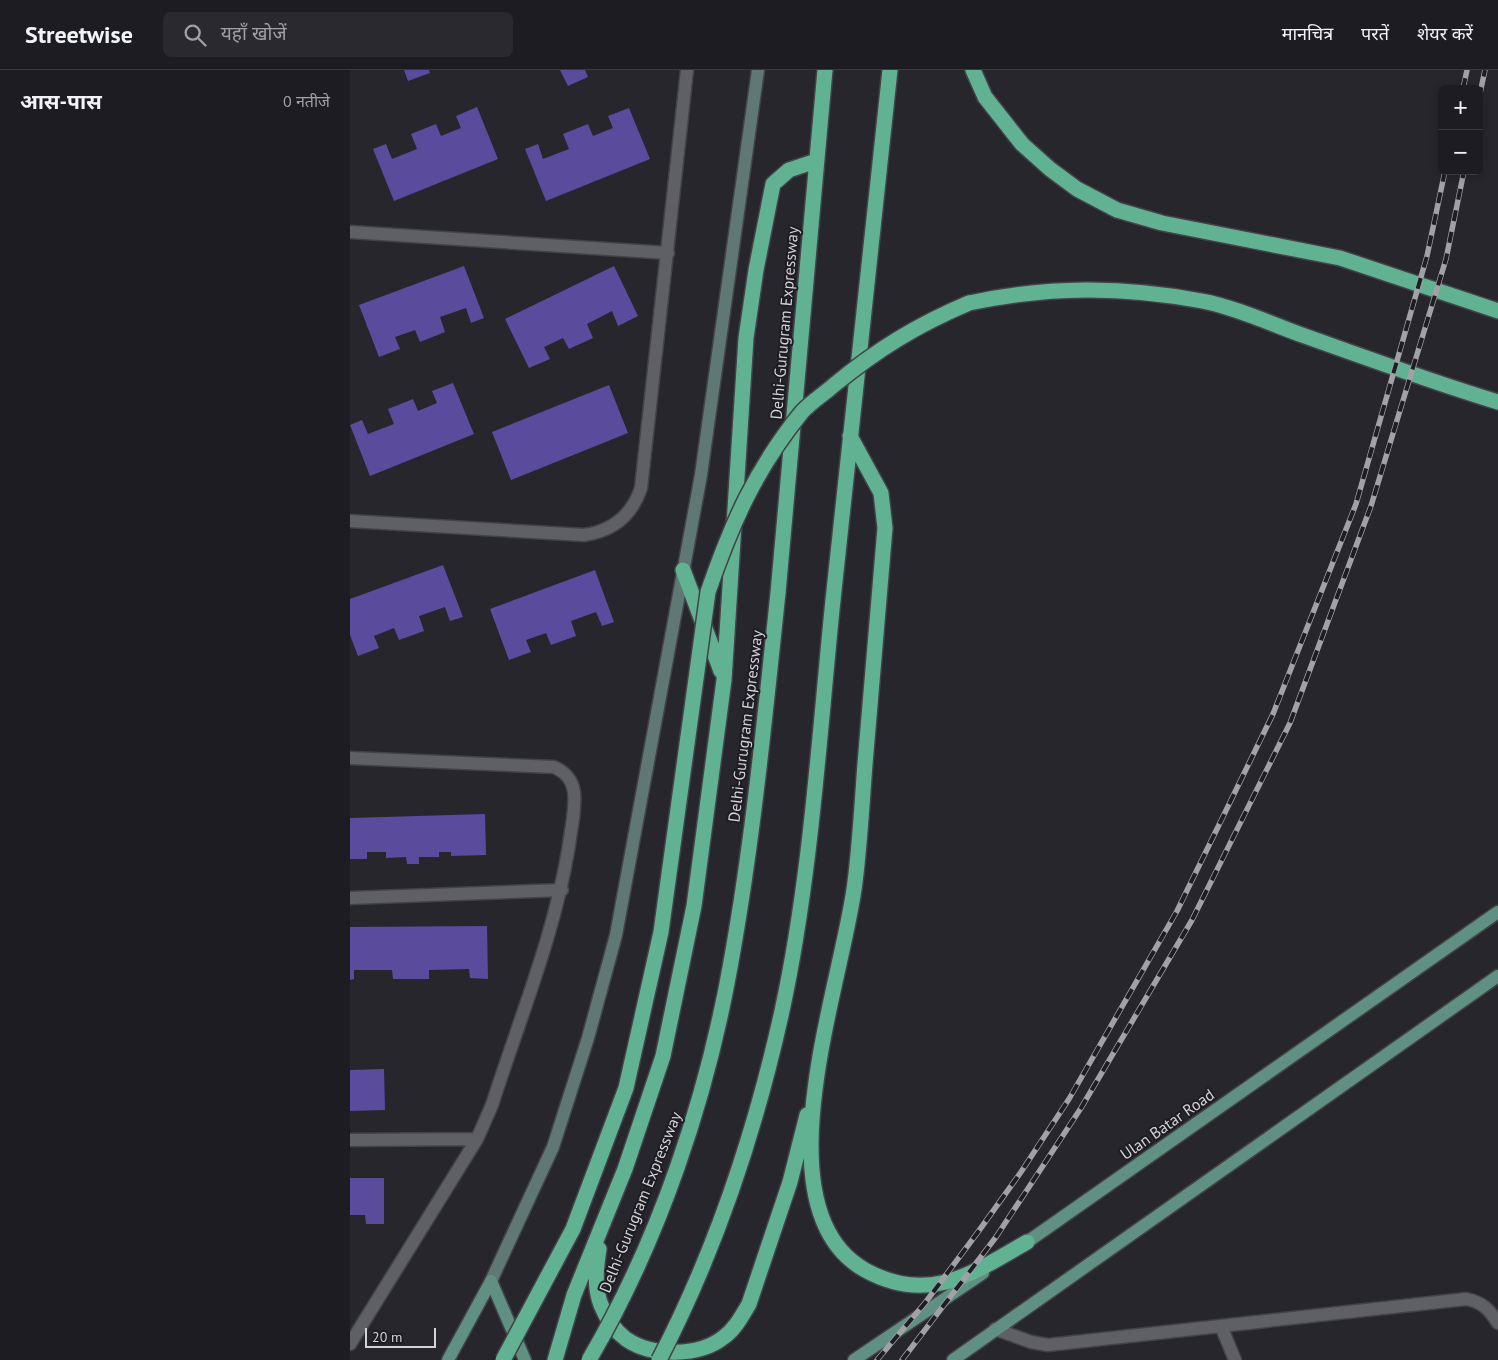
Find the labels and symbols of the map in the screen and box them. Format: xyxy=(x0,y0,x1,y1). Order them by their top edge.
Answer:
street label: Delhi-Gurugram Expressway xyxy=(766,225,802,420)
street label: Delhi-Gurugram Expressway xyxy=(723,628,767,823)
street label: Ulan Batar Road xyxy=(1116,1084,1218,1164)
street label: Delhi-Gurugram Expressway xyxy=(594,1108,686,1295)
scale bar xyxy=(365,1325,436,1348)

